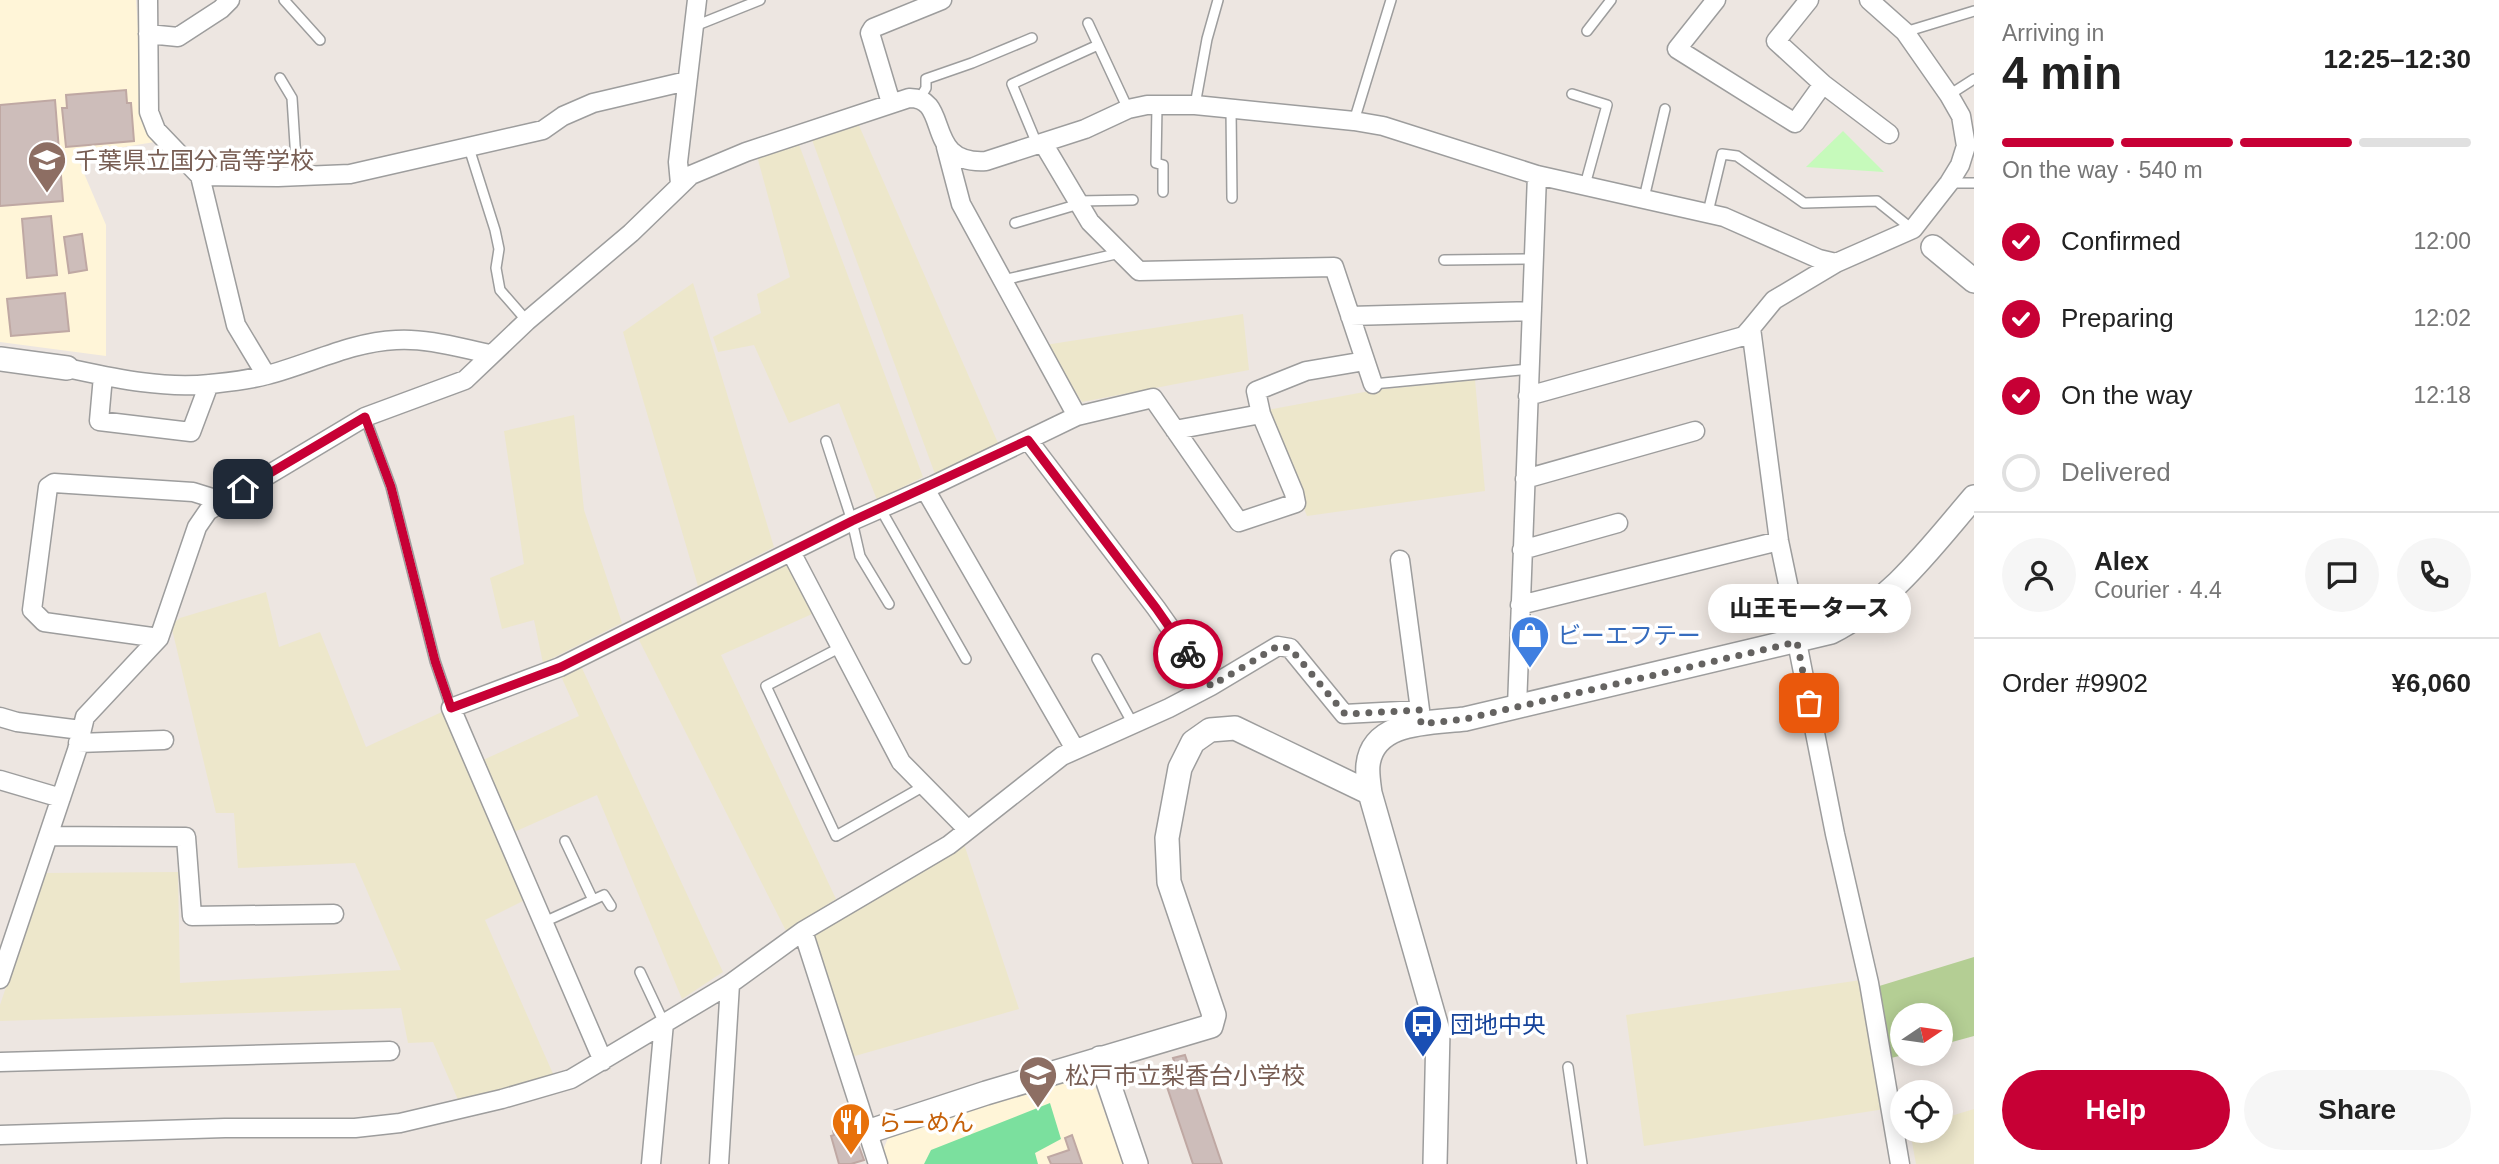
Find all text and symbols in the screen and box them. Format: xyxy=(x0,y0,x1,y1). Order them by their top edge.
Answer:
text: Arriving in xyxy=(2002,20,2104,46)
text: 12:25–12:30 xyxy=(2324,44,2471,74)
text: 4 min xyxy=(2002,47,2122,99)
school or university icon: 千葉県立国分高等学校 xyxy=(26,139,68,194)
place label: 千葉県立国分高等学校 xyxy=(74,147,314,174)
text: On the way · 540 m xyxy=(2002,157,2203,183)
icon: check xyxy=(2002,223,2040,261)
text: Confirmed xyxy=(2061,226,2181,256)
text: 12:00 xyxy=(2413,228,2471,254)
icon: check xyxy=(2002,300,2040,338)
text: Preparing xyxy=(2061,303,2174,333)
text: 12:02 xyxy=(2413,305,2471,331)
icon: check xyxy=(2002,377,2040,415)
text: On the way xyxy=(2061,380,2193,410)
text: 12:18 xyxy=(2413,382,2471,408)
text: Delivered xyxy=(2061,457,2171,487)
pin xyxy=(213,459,273,519)
icon: home xyxy=(224,470,262,508)
button: person xyxy=(2002,538,2076,612)
button: chat xyxy=(2305,538,2379,612)
button: phone xyxy=(2397,538,2471,612)
text: Alex xyxy=(2094,546,2149,576)
text: Courier · 4.4 xyxy=(2094,577,2222,603)
callout: 山王モータース xyxy=(1708,584,1910,633)
text: 山王モータース xyxy=(1730,595,1889,621)
shop icon: ビーエフテー xyxy=(1509,614,1551,669)
courier xyxy=(1153,619,1223,689)
place label: ビーエフテー xyxy=(1557,622,1701,649)
icon: bike xyxy=(1169,635,1207,673)
text: Order #9902 xyxy=(2002,668,2148,698)
text: ¥6,060 xyxy=(2391,668,2471,698)
pin xyxy=(1779,673,1839,733)
icon: bag xyxy=(1790,684,1828,722)
bus stop icon: 団地中央 xyxy=(1402,1003,1444,1058)
north arrow xyxy=(1890,1003,1953,1066)
map controls xyxy=(1890,1003,1953,1143)
place label: 団地中央 xyxy=(1450,1011,1546,1038)
school or university icon: 松戸市立梨香台小学校 xyxy=(1017,1054,1059,1109)
place label: 松戸市立梨香台小学校 xyxy=(1065,1062,1305,1089)
button: Help xyxy=(2002,1070,2230,1150)
button: Share xyxy=(2244,1070,2471,1150)
button: locate xyxy=(1890,1080,1953,1143)
restaurant icon: らーめん xyxy=(830,1101,872,1156)
place label: らーめん xyxy=(878,1109,974,1136)

